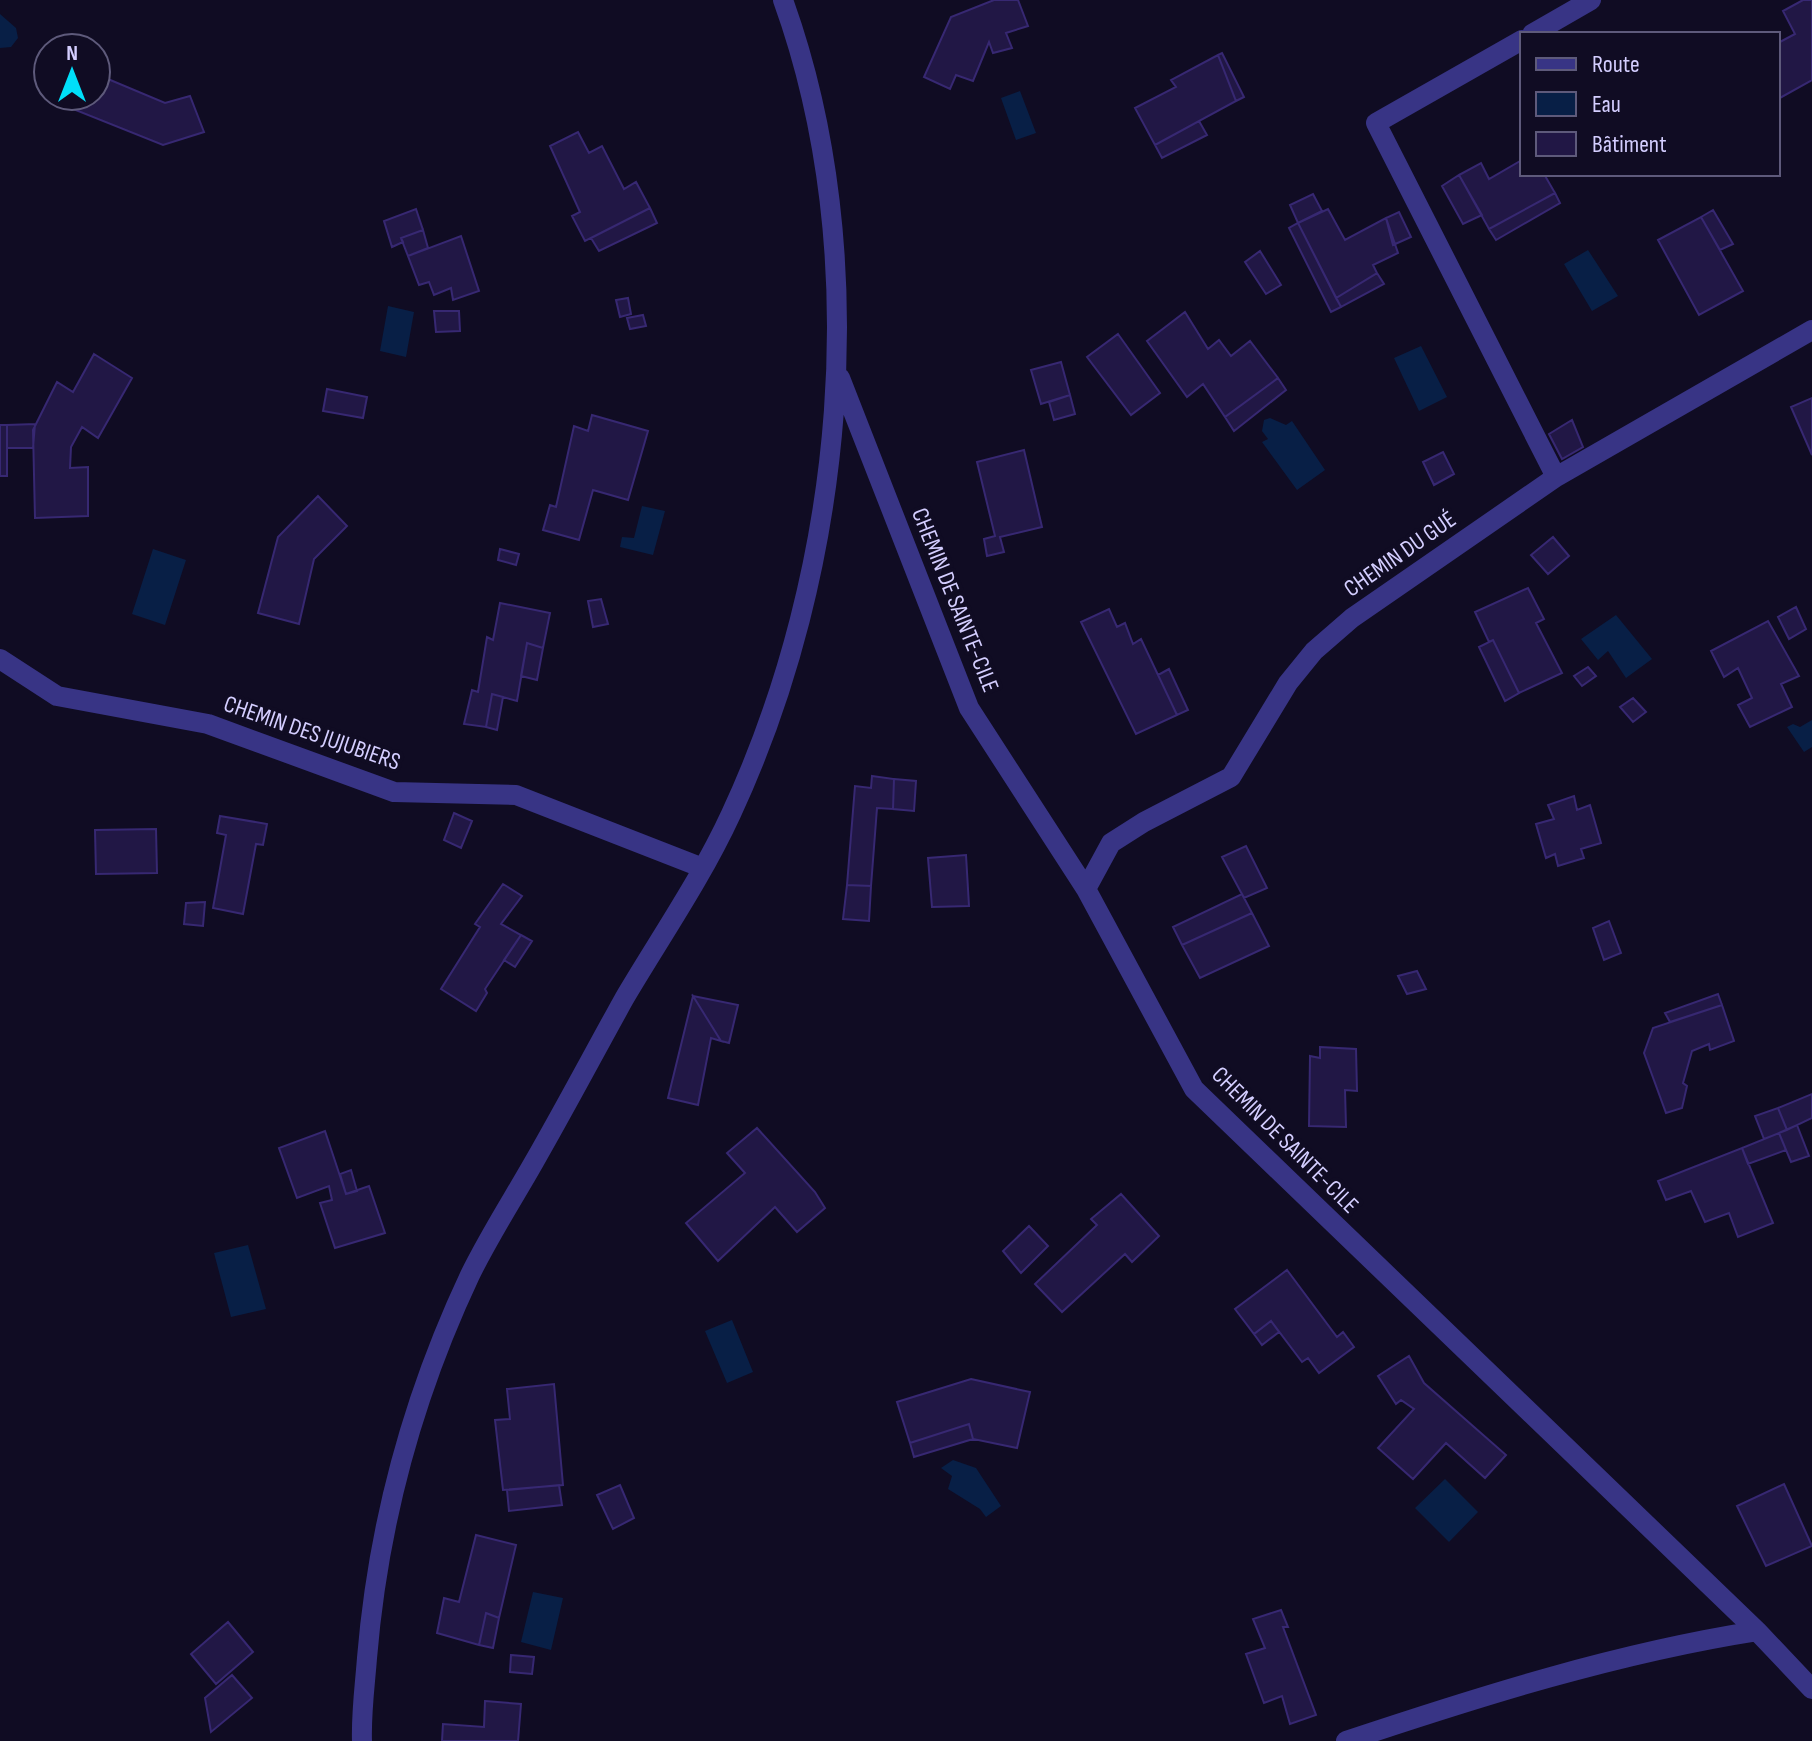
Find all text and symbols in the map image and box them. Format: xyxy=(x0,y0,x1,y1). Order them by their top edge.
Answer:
north arrow xyxy=(32,32,112,112)
legend xyxy=(1520,32,1780,176)
text: N xyxy=(66,40,78,67)
text: Route xyxy=(1592,50,1640,79)
text: Eau xyxy=(1592,90,1621,119)
text: Bâtiment xyxy=(1592,130,1667,159)
street label: CHEMIN DE SAINTE-CILE xyxy=(905,504,1005,696)
street label: CHEMIN DU GUÉ xyxy=(1338,505,1462,603)
street label: CHEMIN DES JUJUBIERS xyxy=(220,689,404,777)
street label: CHEMIN DE SAINTE-CILE xyxy=(1206,1061,1364,1219)

